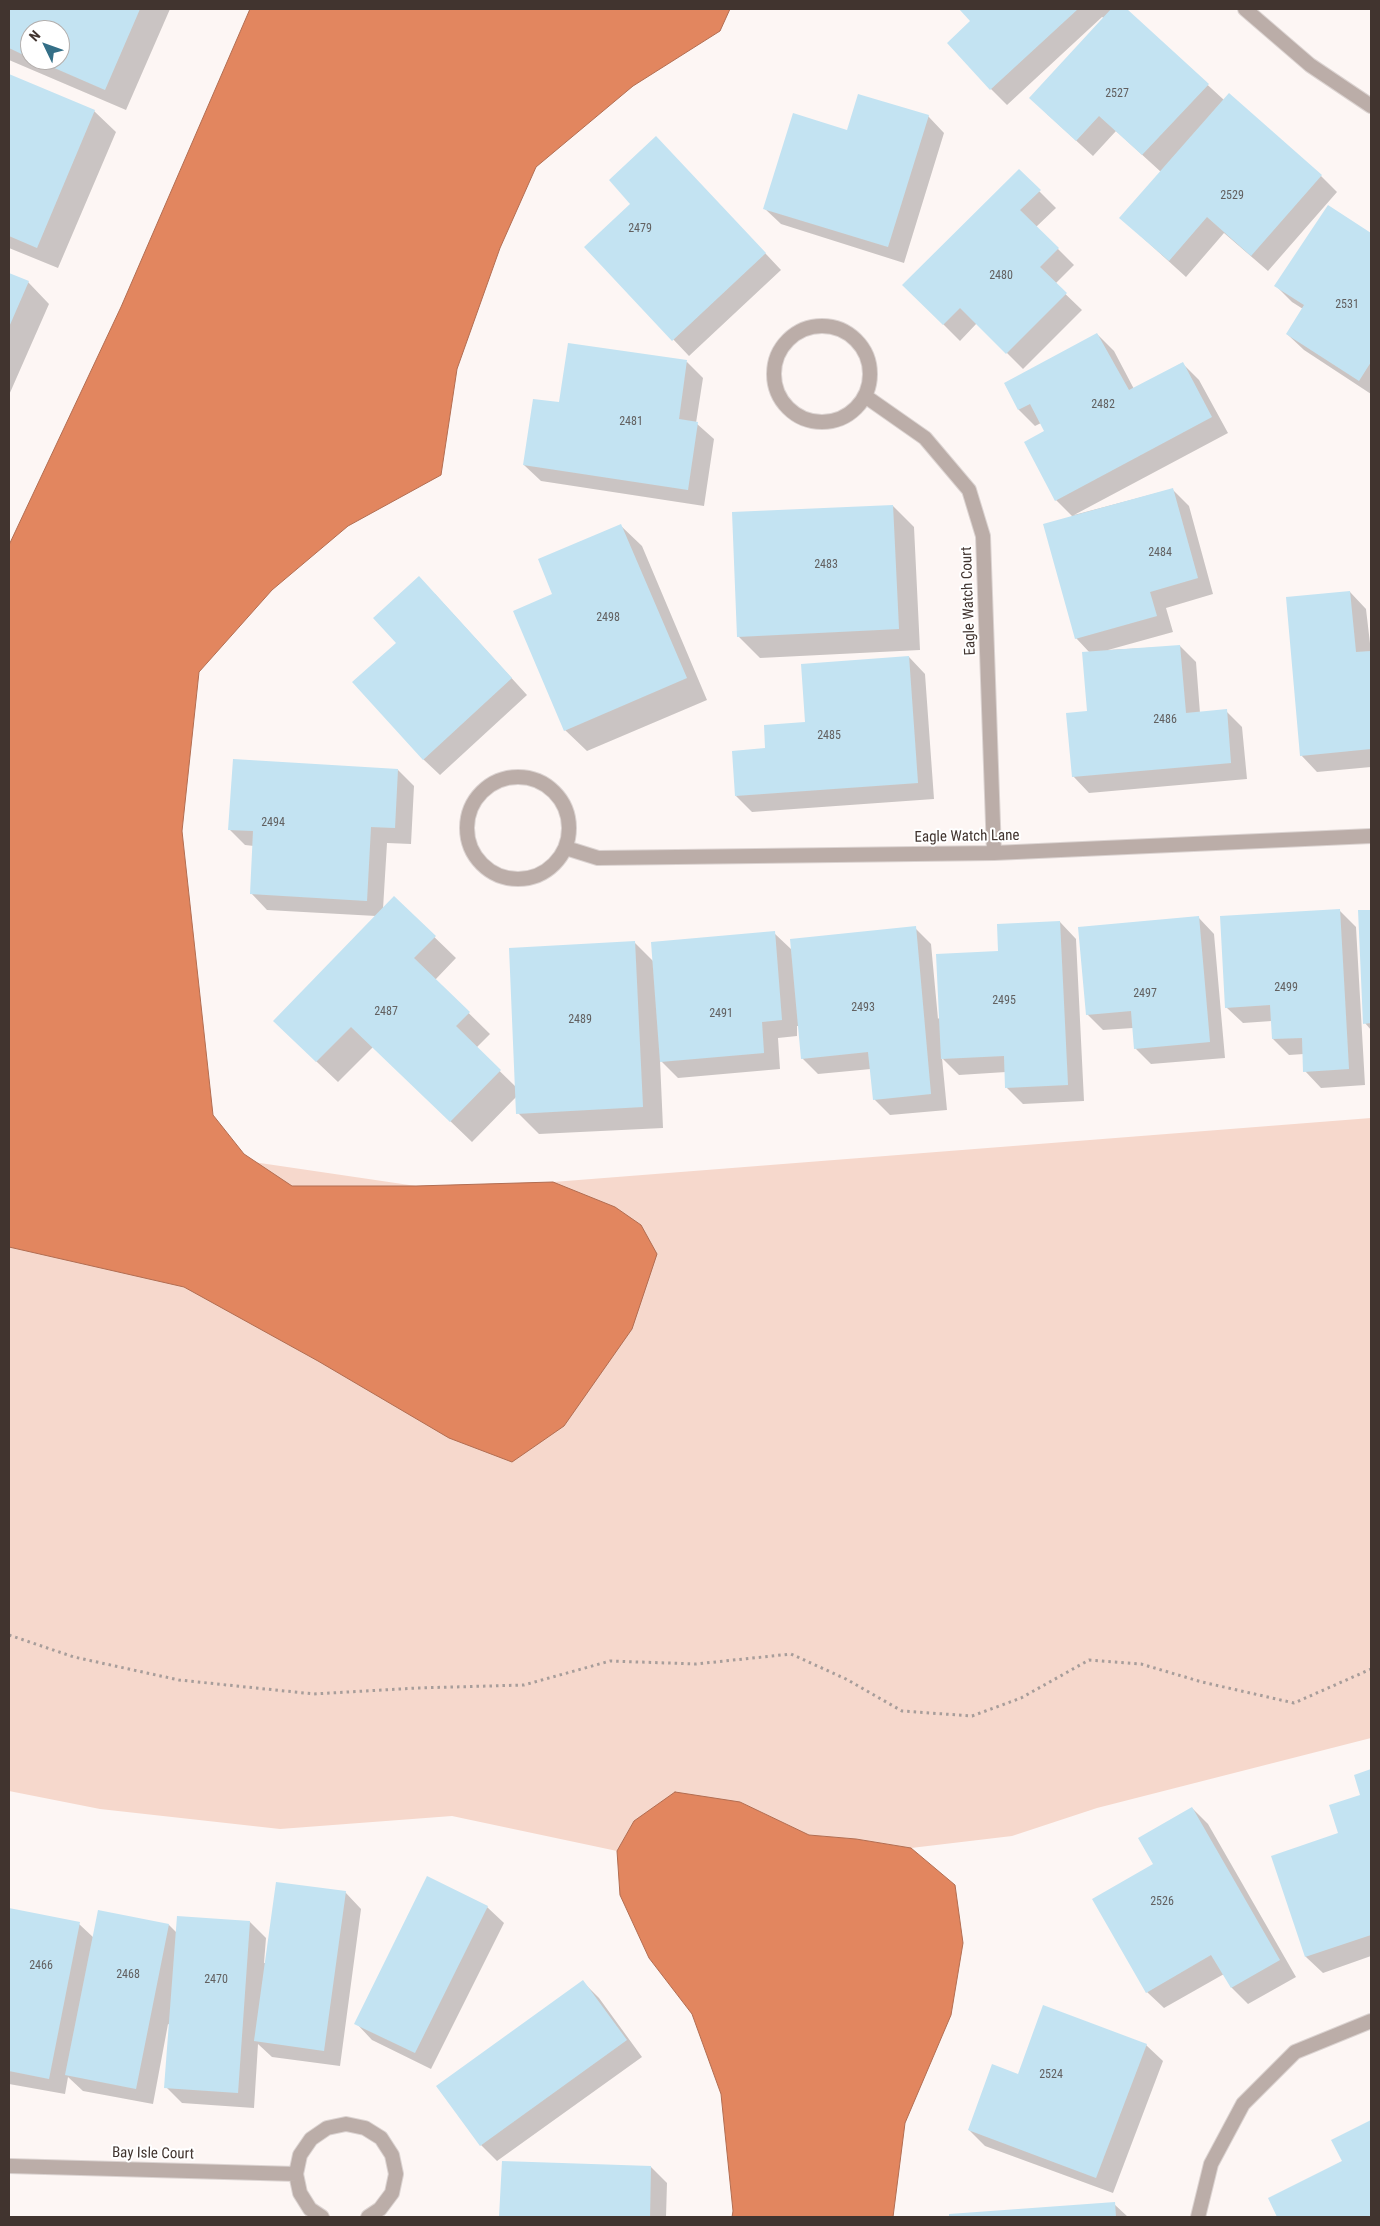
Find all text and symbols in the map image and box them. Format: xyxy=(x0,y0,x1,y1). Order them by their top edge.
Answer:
north arrow xyxy=(20,20,70,70)
text: N xyxy=(26,27,43,44)
house number: 2527 xyxy=(1105,87,1129,101)
house number: 2529 xyxy=(1220,189,1244,203)
house number: 2479 xyxy=(628,222,652,236)
house number: 2480 xyxy=(989,269,1013,283)
house number: 2531 xyxy=(1335,298,1359,312)
house number: 2482 xyxy=(1091,398,1115,412)
house number: 2481 xyxy=(619,415,643,429)
street label: Eagle Watch Court xyxy=(958,546,980,656)
house number: 2484 xyxy=(1148,546,1172,560)
house number: 2483 xyxy=(814,558,838,572)
house number: 2498 xyxy=(596,611,620,625)
house number: 2486 xyxy=(1153,713,1177,727)
house number: 2485 xyxy=(817,729,841,743)
house number: 2494 xyxy=(261,816,285,830)
street label: Eagle Watch Lane xyxy=(914,827,1020,847)
house number: 2499 xyxy=(1274,981,1298,995)
house number: 2497 xyxy=(1133,987,1157,1001)
house number: 2495 xyxy=(992,994,1016,1008)
house number: 2493 xyxy=(851,1001,875,1015)
house number: 2487 xyxy=(374,1005,398,1019)
house number: 2491 xyxy=(709,1007,733,1021)
house number: 2489 xyxy=(568,1013,592,1027)
house number: 2526 xyxy=(1150,1895,1174,1909)
house number: 2466 xyxy=(29,1959,53,1973)
house number: 2468 xyxy=(116,1968,140,1982)
house number: 2470 xyxy=(204,1973,228,1987)
house number: 2524 xyxy=(1039,2068,1063,2082)
street label: Bay Isle Court xyxy=(112,2144,194,2164)

